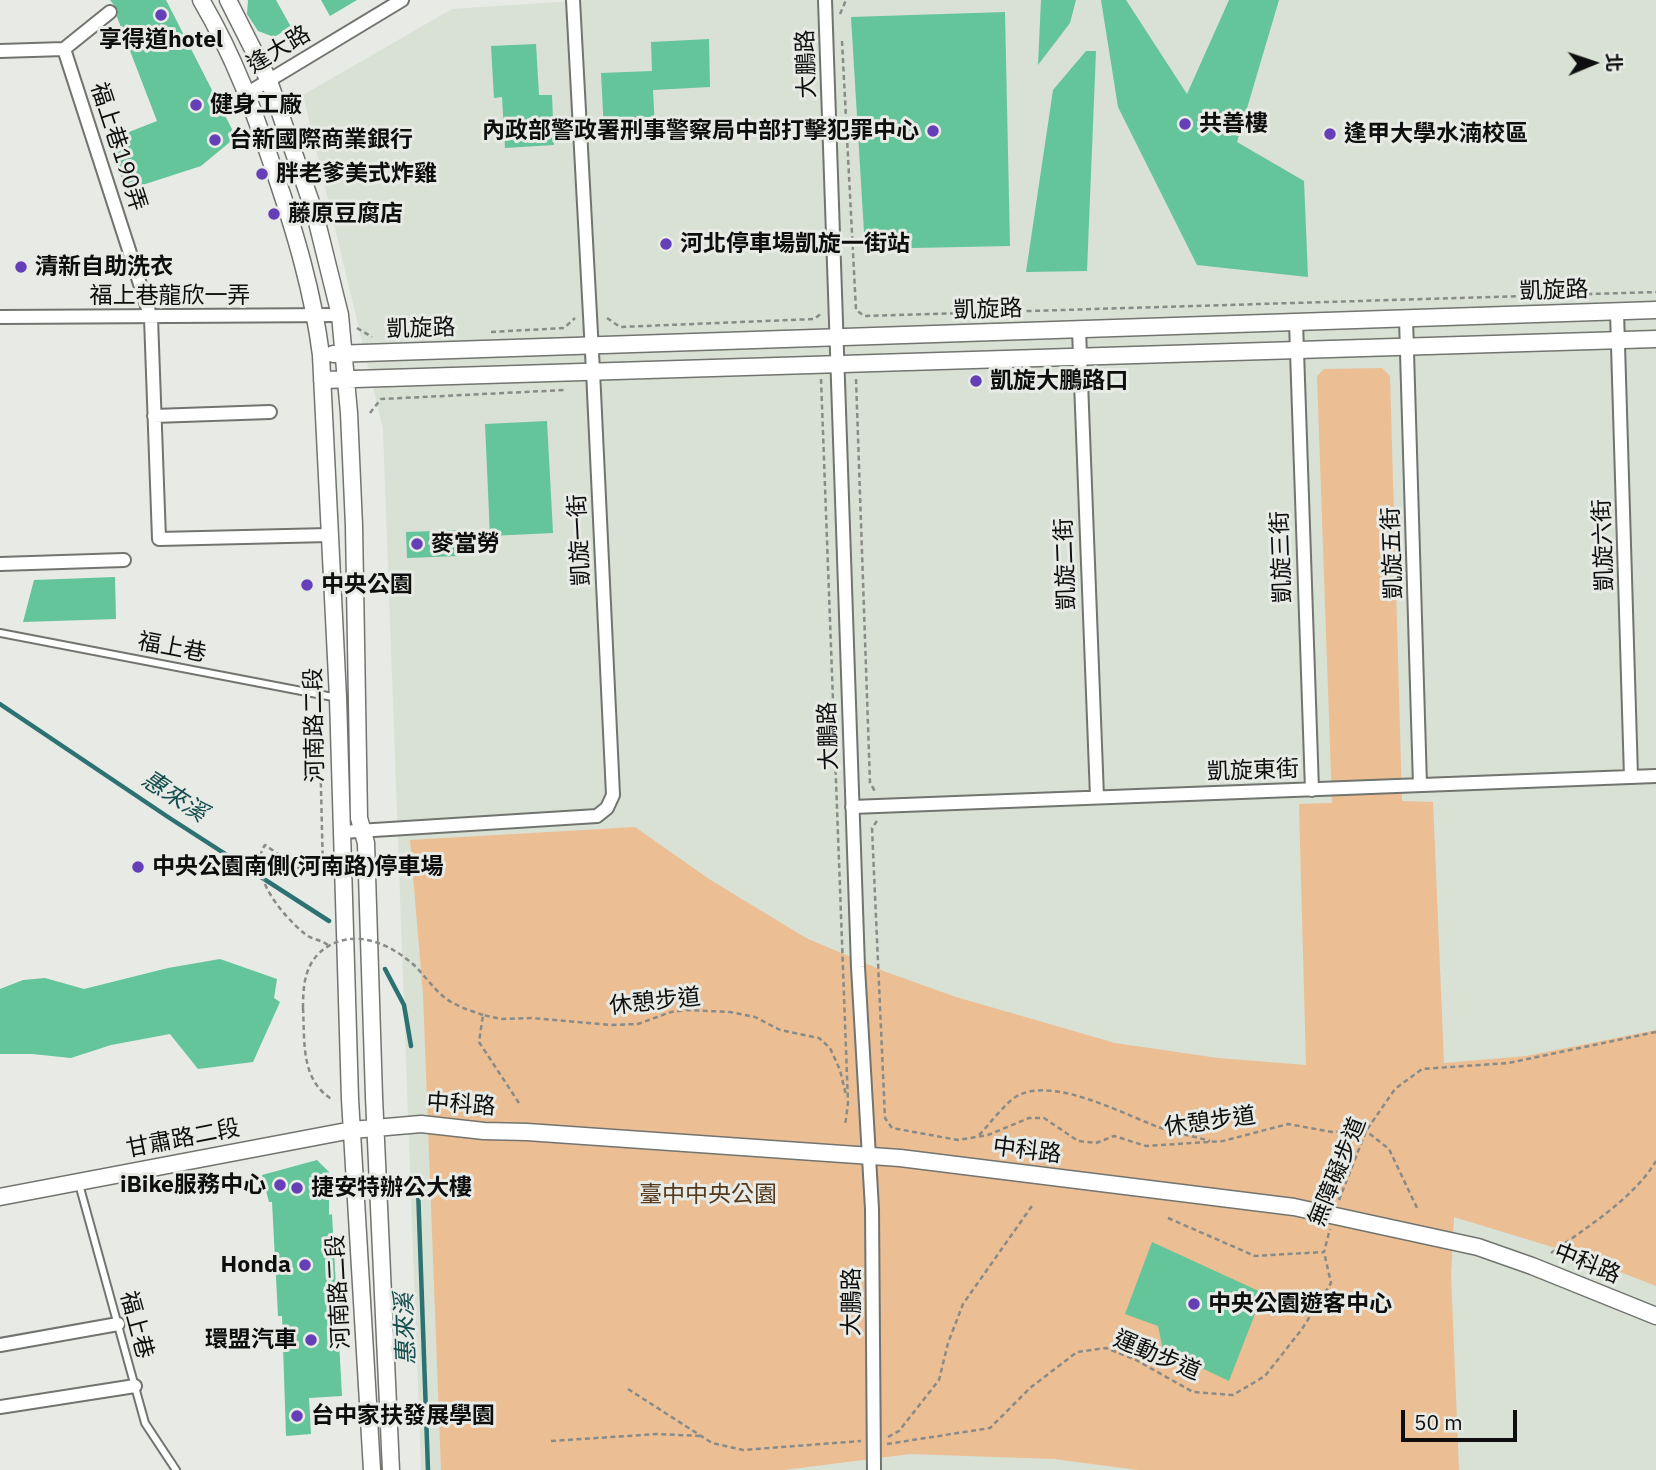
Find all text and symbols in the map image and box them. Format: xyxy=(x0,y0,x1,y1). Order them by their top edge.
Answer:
marker: 享得道hotel xyxy=(153,7,169,23)
street label: 逢大路 xyxy=(242,20,316,80)
place label: 享得道hotel xyxy=(99,26,223,54)
north arrow xyxy=(1558,28,1628,98)
street label: 大鵬路 xyxy=(792,29,822,99)
text: 北 xyxy=(1602,52,1626,72)
street label: 福上巷190弄 xyxy=(84,79,152,215)
place label: 健身工廠 xyxy=(210,91,302,119)
marker: 健身工廠 xyxy=(188,97,204,113)
place label: 共善樓 xyxy=(1199,110,1268,138)
marker: 共善樓 xyxy=(1177,116,1193,132)
place label: 內政部警政署刑事警察局中部打擊犯罪中心 xyxy=(482,117,919,145)
place label: 逢甲大學水湳校區 xyxy=(1344,120,1528,148)
marker: 內政部警政署刑事警察局中部打擊犯罪中心 xyxy=(925,123,941,139)
place label: 台新國際商業銀行 xyxy=(229,126,413,154)
marker: 逢甲大學水湳校區 xyxy=(1322,126,1338,142)
marker: 台新國際商業銀行 xyxy=(207,132,223,148)
place label: 胖老爹美式炸雞 xyxy=(276,160,437,188)
marker: 胖老爹美式炸雞 xyxy=(254,166,270,182)
place label: 藤原豆腐店 xyxy=(288,200,403,228)
marker: 藤原豆腐店 xyxy=(266,206,282,222)
place label: 河北停車場凱旋一街站 xyxy=(680,230,910,258)
marker: 河北停車場凱旋一街站 xyxy=(658,236,674,252)
place label: 清新自助洗衣 xyxy=(35,253,173,281)
marker: 清新自助洗衣 xyxy=(13,259,29,275)
street label: 凱旋路 xyxy=(1519,276,1589,306)
street label: 福上巷龍欣一弄 xyxy=(90,282,250,310)
street label: 凱旋路 xyxy=(953,295,1023,325)
street label: 凱旋路 xyxy=(386,314,456,344)
place label: 凱旋大鵬路口 xyxy=(990,367,1128,395)
marker: 凱旋大鵬路口 xyxy=(968,373,984,389)
street label: 凱旋一街 xyxy=(564,493,596,587)
street label: 凱旋六街 xyxy=(1589,499,1619,591)
street label: 凱旋五街 xyxy=(1378,507,1408,599)
street label: 凱旋三街 xyxy=(1267,511,1297,603)
street label: 凱旋二街 xyxy=(1051,518,1081,610)
place label: 麥當勞 xyxy=(431,530,500,558)
marker: 麥當勞 xyxy=(409,536,425,552)
place label: 中央公園 xyxy=(321,571,413,599)
marker: 中央公園 xyxy=(299,577,315,593)
street label: 福上巷 xyxy=(136,628,208,668)
street label: 河南路二段 xyxy=(300,667,330,783)
street label: 大鵬路 xyxy=(814,701,844,771)
street label: 凱旋東街 xyxy=(1207,756,1299,786)
water label: 惠來溪 xyxy=(136,765,212,829)
place label: 中央公園南側(河南路)停車場 xyxy=(152,853,444,881)
marker: 中央公園南側(河南路)停車場 xyxy=(130,859,146,875)
street label: 休憩步道 xyxy=(608,983,702,1021)
street label: 中科路 xyxy=(426,1089,496,1121)
street label: 休憩步道 xyxy=(1163,1102,1257,1142)
street label: 甘肅路二段 xyxy=(124,1114,242,1164)
street label: 無障礙步道 xyxy=(1304,1114,1372,1230)
street label: 中科路 xyxy=(991,1133,1063,1169)
place label: iBike服務中心 xyxy=(120,1171,266,1199)
place label: 捷安特辦公大樓 xyxy=(311,1174,472,1202)
marker: iBike服務中心 xyxy=(272,1177,288,1193)
marker: 捷安特辦公大樓 xyxy=(289,1180,305,1196)
park label: 臺中中央公園 xyxy=(639,1181,777,1209)
street label: 河南路二段 xyxy=(322,1234,356,1350)
street label: 中科路 xyxy=(1550,1238,1624,1290)
place label: Honda xyxy=(221,1251,291,1279)
marker: Honda xyxy=(297,1257,313,1273)
street label: 大鵬路 xyxy=(838,1268,866,1336)
street label: 福上巷 xyxy=(114,1288,158,1362)
place label: 中央公園遊客中心 xyxy=(1208,1290,1392,1318)
water label: 惠來溪 xyxy=(390,1293,422,1365)
marker: 中央公園遊客中心 xyxy=(1186,1296,1202,1312)
street label: 運動步道 xyxy=(1109,1325,1205,1387)
place label: 環盟汽車 xyxy=(205,1326,297,1354)
marker: 環盟汽車 xyxy=(303,1332,319,1348)
scale bar xyxy=(1404,1396,1520,1440)
place label: 台中家扶發展學園 xyxy=(311,1402,495,1430)
marker: 台中家扶發展學園 xyxy=(289,1408,305,1424)
text: 50 m xyxy=(1414,1408,1463,1436)

